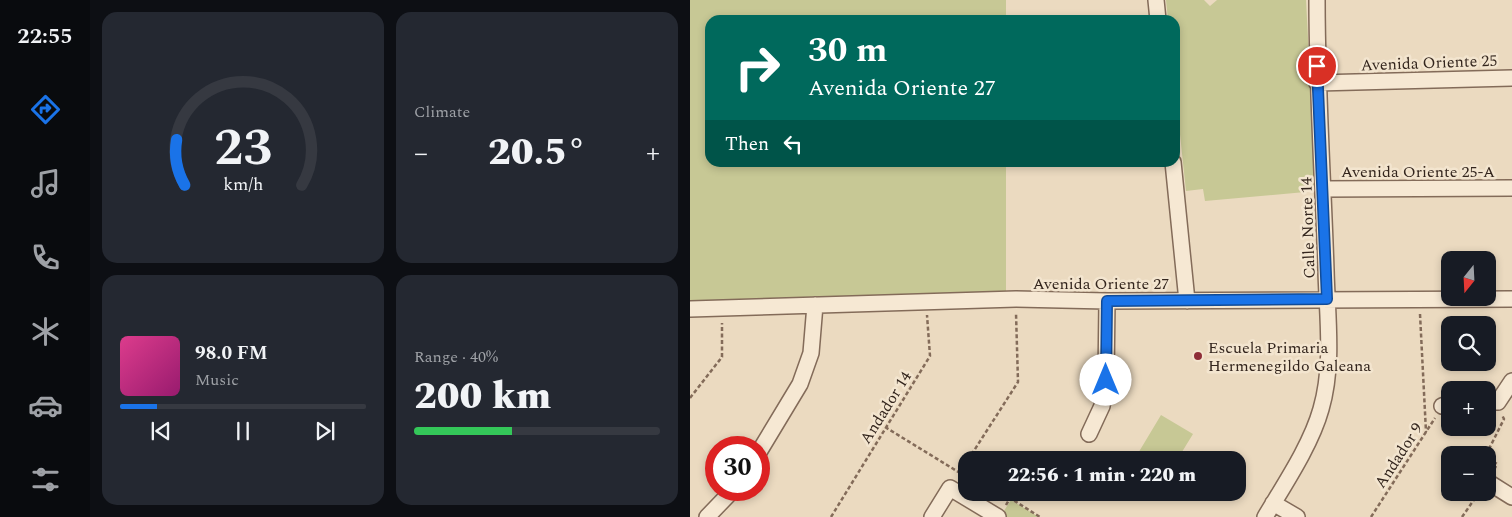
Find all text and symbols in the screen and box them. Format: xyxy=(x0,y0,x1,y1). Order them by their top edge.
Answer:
text: 22:55 xyxy=(17,20,73,53)
text: 30 m xyxy=(808,24,888,77)
icon: right xyxy=(725,35,790,100)
pin xyxy=(1296,45,1338,87)
street label: Avenida Oriente 25 xyxy=(1360,49,1498,77)
icon: arrive xyxy=(1303,52,1331,80)
text: Avenida Oriente 27 xyxy=(808,72,996,105)
icon: directions xyxy=(28,92,63,127)
text: Climate xyxy=(414,100,470,124)
text: 23 xyxy=(214,109,272,188)
text: 20.5° xyxy=(488,124,586,182)
text: Then xyxy=(725,130,769,159)
icon: left xyxy=(779,130,807,158)
text: − xyxy=(414,132,428,175)
text: + xyxy=(646,132,660,175)
street label: Avenida Oriente 25-A xyxy=(1341,160,1495,184)
icon: music xyxy=(28,166,63,201)
text: km/h xyxy=(223,171,263,198)
street label: Calle Norte 14 xyxy=(1294,177,1322,279)
icon: phone xyxy=(28,240,63,275)
north arrow xyxy=(1441,251,1496,306)
map controls xyxy=(1441,251,1496,501)
street label: Avenida Oriente 27 xyxy=(1033,272,1169,296)
icon: climate xyxy=(28,314,63,349)
button: search xyxy=(1441,316,1496,371)
place label: Escuela Primaria Hermenegildo Galeana xyxy=(1208,336,1371,378)
text: 98.0 FM xyxy=(195,339,268,368)
text: Range · 40% xyxy=(414,345,498,369)
marker: Escuela Primaria Hermenegildo Galeana xyxy=(1192,350,1204,362)
position arrow xyxy=(1079,353,1131,405)
street label: Andador 14 xyxy=(854,366,918,449)
text: Music xyxy=(195,368,239,392)
text: 200 km xyxy=(414,368,551,426)
button: + xyxy=(1441,381,1496,436)
icon: car xyxy=(28,388,63,423)
icon: previous xyxy=(147,417,175,445)
icon: pause xyxy=(229,417,257,445)
icon: next xyxy=(311,417,339,445)
street label: Andador 9 xyxy=(1369,418,1429,493)
speed limit sign: 30 xyxy=(705,436,770,501)
button: − xyxy=(1441,446,1496,501)
text: 22:56 · 1 min · 220 m xyxy=(1008,461,1196,490)
icon: filters xyxy=(28,462,63,497)

